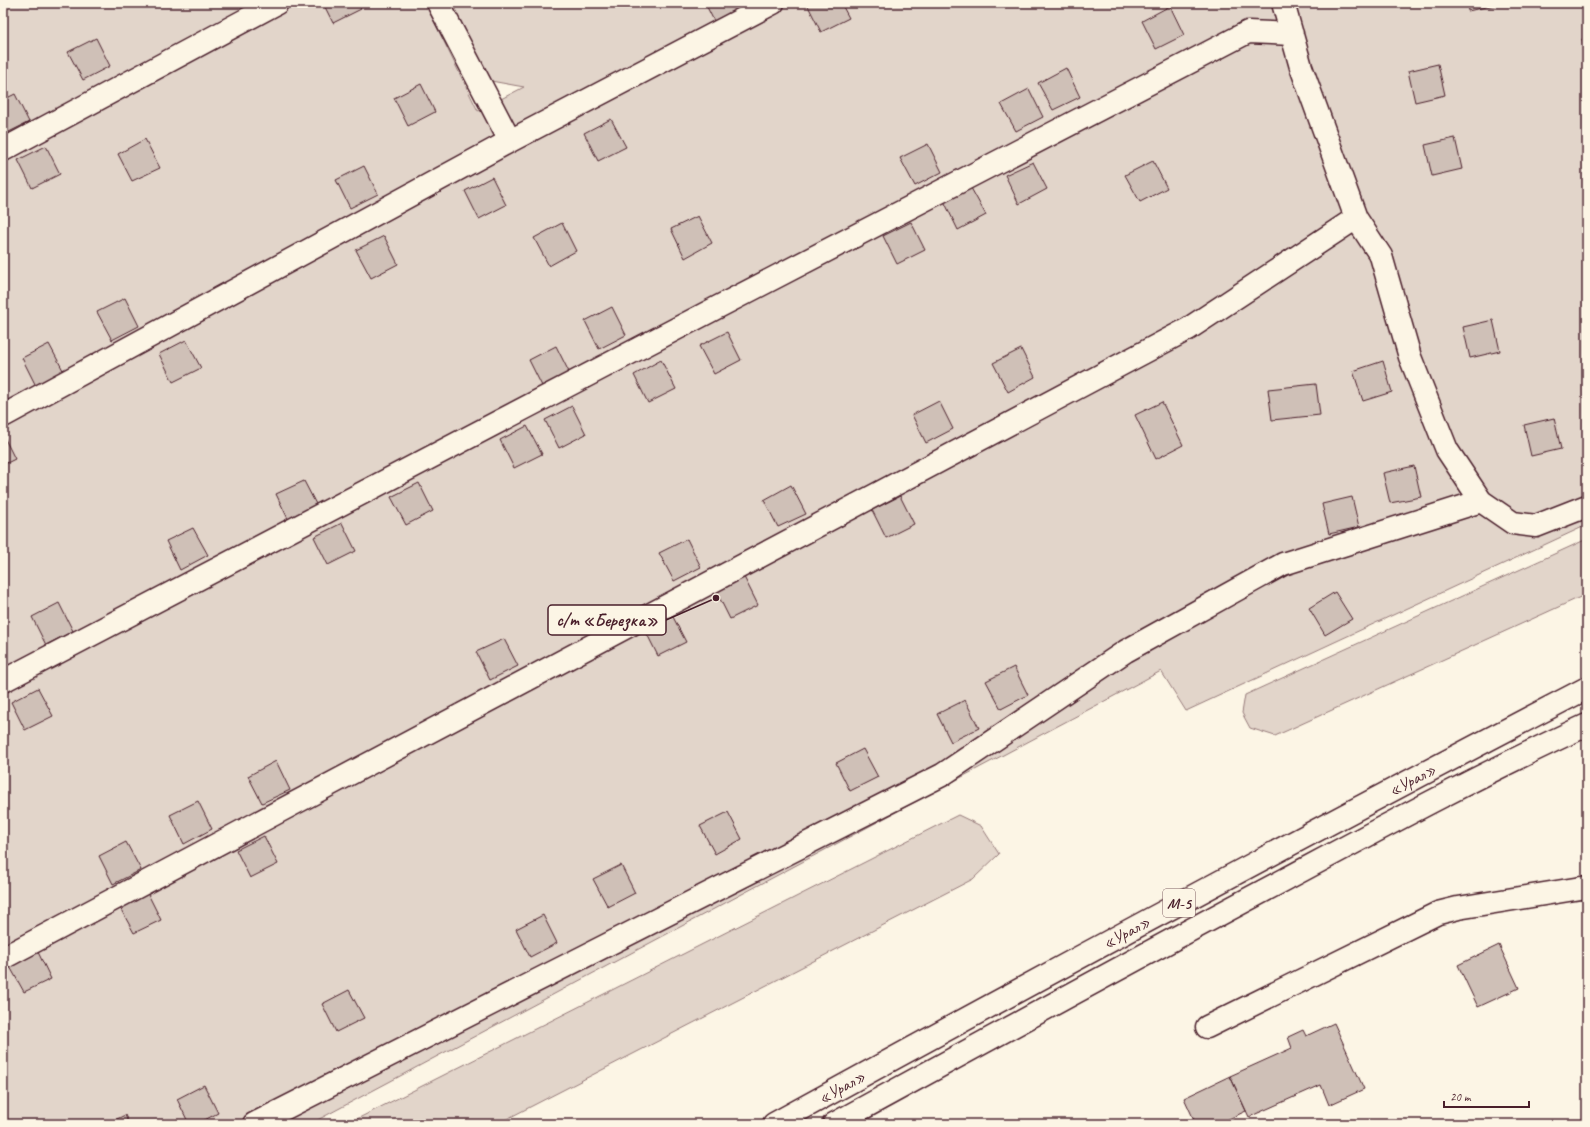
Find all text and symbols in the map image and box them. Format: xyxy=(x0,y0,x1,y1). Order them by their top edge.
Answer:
callout: с/т «Березка» xyxy=(548,605,666,635)
text: с/т «Березка» xyxy=(556,609,658,632)
street label: «Урал» xyxy=(1385,759,1440,801)
road number: М-5 xyxy=(1163,889,1195,917)
street label: «Урал» xyxy=(1099,911,1154,954)
street label: «Урал» xyxy=(814,1066,869,1109)
scale bar xyxy=(1444,1083,1529,1109)
text: 20 m xyxy=(1450,1089,1472,1105)

